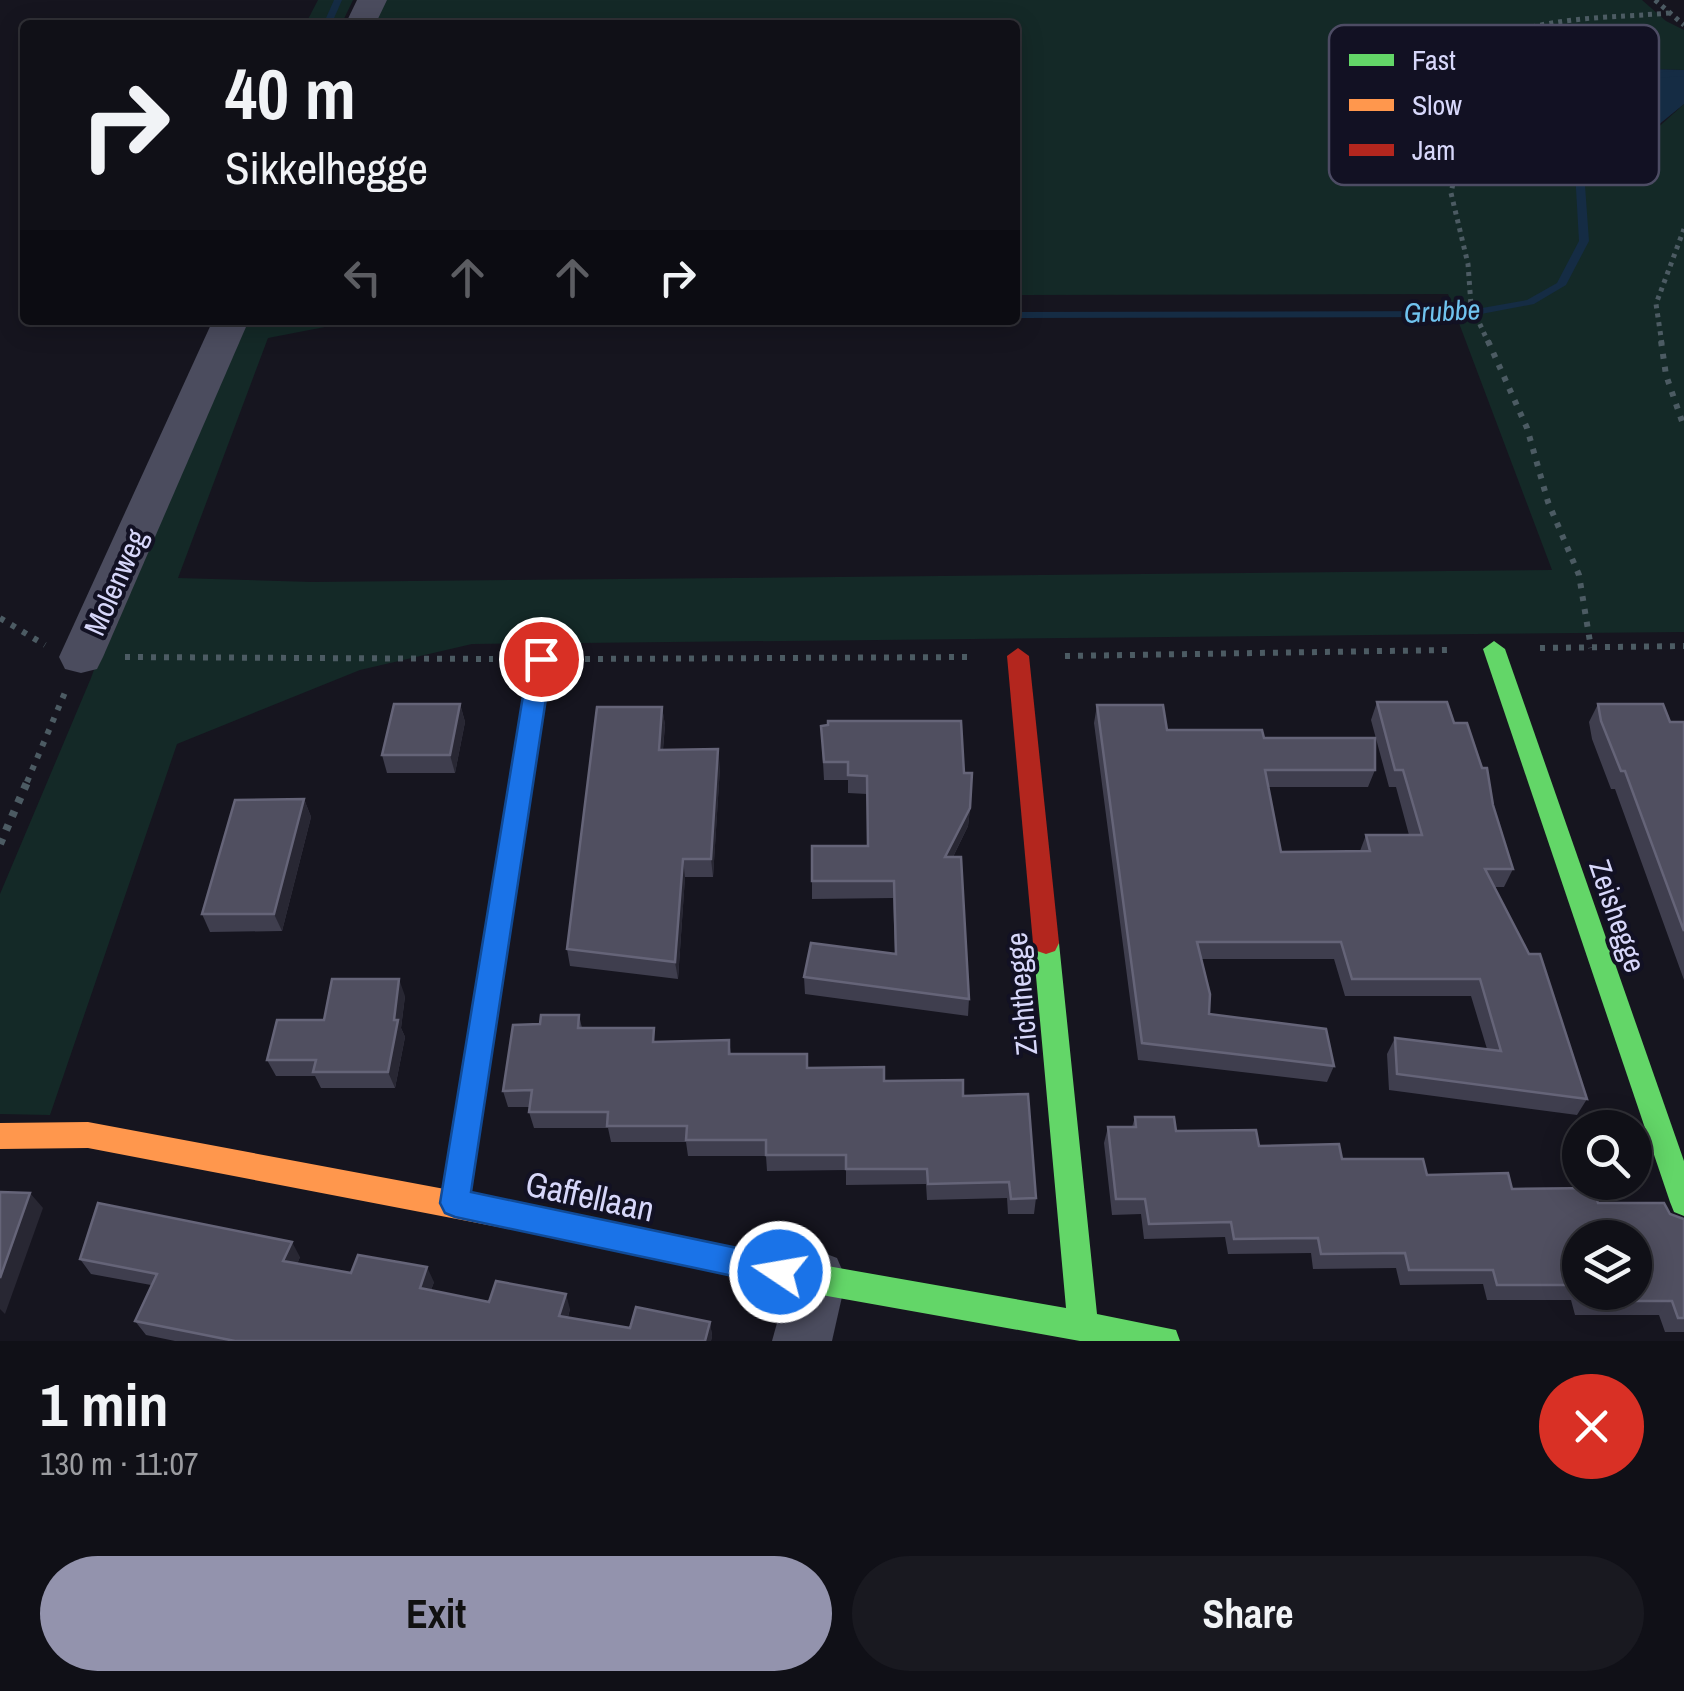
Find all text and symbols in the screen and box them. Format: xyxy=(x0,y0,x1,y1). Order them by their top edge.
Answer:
legend xyxy=(1329,25,1659,185)
text: Fast xyxy=(1412,41,1456,79)
text: 40 m xyxy=(225,47,356,141)
icon: right xyxy=(60,60,190,190)
text: Slow xyxy=(1412,86,1462,124)
text: Jam xyxy=(1412,131,1455,169)
text: Sikkelhegge xyxy=(225,137,428,198)
icon: left xyxy=(335,250,390,305)
icon: ahead xyxy=(440,250,495,305)
icon: ahead xyxy=(545,250,600,305)
icon: right xyxy=(650,250,705,305)
water label: Grubbe xyxy=(1403,290,1481,332)
street label: Molenweg xyxy=(74,522,156,641)
pin xyxy=(499,617,584,702)
icon: arrive xyxy=(514,632,569,687)
street label: Zeishegge xyxy=(1580,855,1656,977)
street label: Zichthegge xyxy=(996,931,1046,1057)
map controls xyxy=(1562,1110,1652,1310)
button: search xyxy=(1562,1110,1652,1200)
street label: Gaffellaan xyxy=(521,1159,659,1233)
position arrow xyxy=(728,1220,832,1324)
button: layers xyxy=(1562,1220,1652,1310)
text: 1 min xyxy=(40,1364,169,1445)
button: close xyxy=(1539,1374,1644,1479)
text: 130 m · 11:07 xyxy=(40,1442,199,1485)
button: Exit xyxy=(40,1556,832,1671)
button: Share xyxy=(852,1556,1644,1671)

